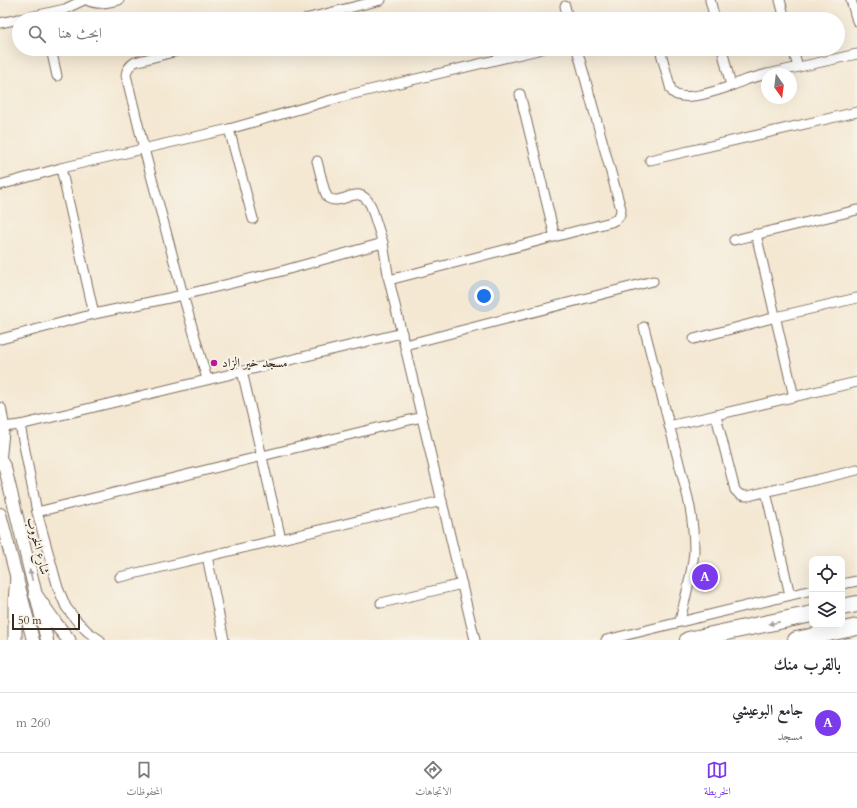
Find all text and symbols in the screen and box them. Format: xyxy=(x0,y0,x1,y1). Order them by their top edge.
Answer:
search box xyxy=(12,12,845,56)
icon: search xyxy=(26,23,48,45)
text: ابحث هنا xyxy=(58,23,102,43)
north arrow xyxy=(761,68,797,104)
your location xyxy=(474,286,494,306)
place label: مسجد خير الزاد xyxy=(222,354,288,372)
marker: مسجد خير الزاد xyxy=(209,358,219,368)
street label: شارع الخروب xyxy=(20,515,54,577)
map controls xyxy=(809,556,845,628)
button: locate xyxy=(809,556,845,592)
pin: A xyxy=(692,562,718,592)
one-way arrow xyxy=(28,569,34,581)
button: layers xyxy=(809,592,845,628)
scale bar xyxy=(12,612,80,631)
text: 50 m xyxy=(18,613,42,628)
one-way arrow xyxy=(768,620,780,626)
text: بالقرب منك xyxy=(774,653,841,676)
text: جامع البوعيشي xyxy=(732,700,803,720)
text: 260 m xyxy=(16,714,50,732)
text: A xyxy=(823,714,833,732)
text: مسجد xyxy=(777,727,803,745)
tab: المحفوظات xyxy=(126,759,162,802)
tab: الاتجاهات xyxy=(415,759,452,802)
tab: الخريطة xyxy=(704,759,731,802)

